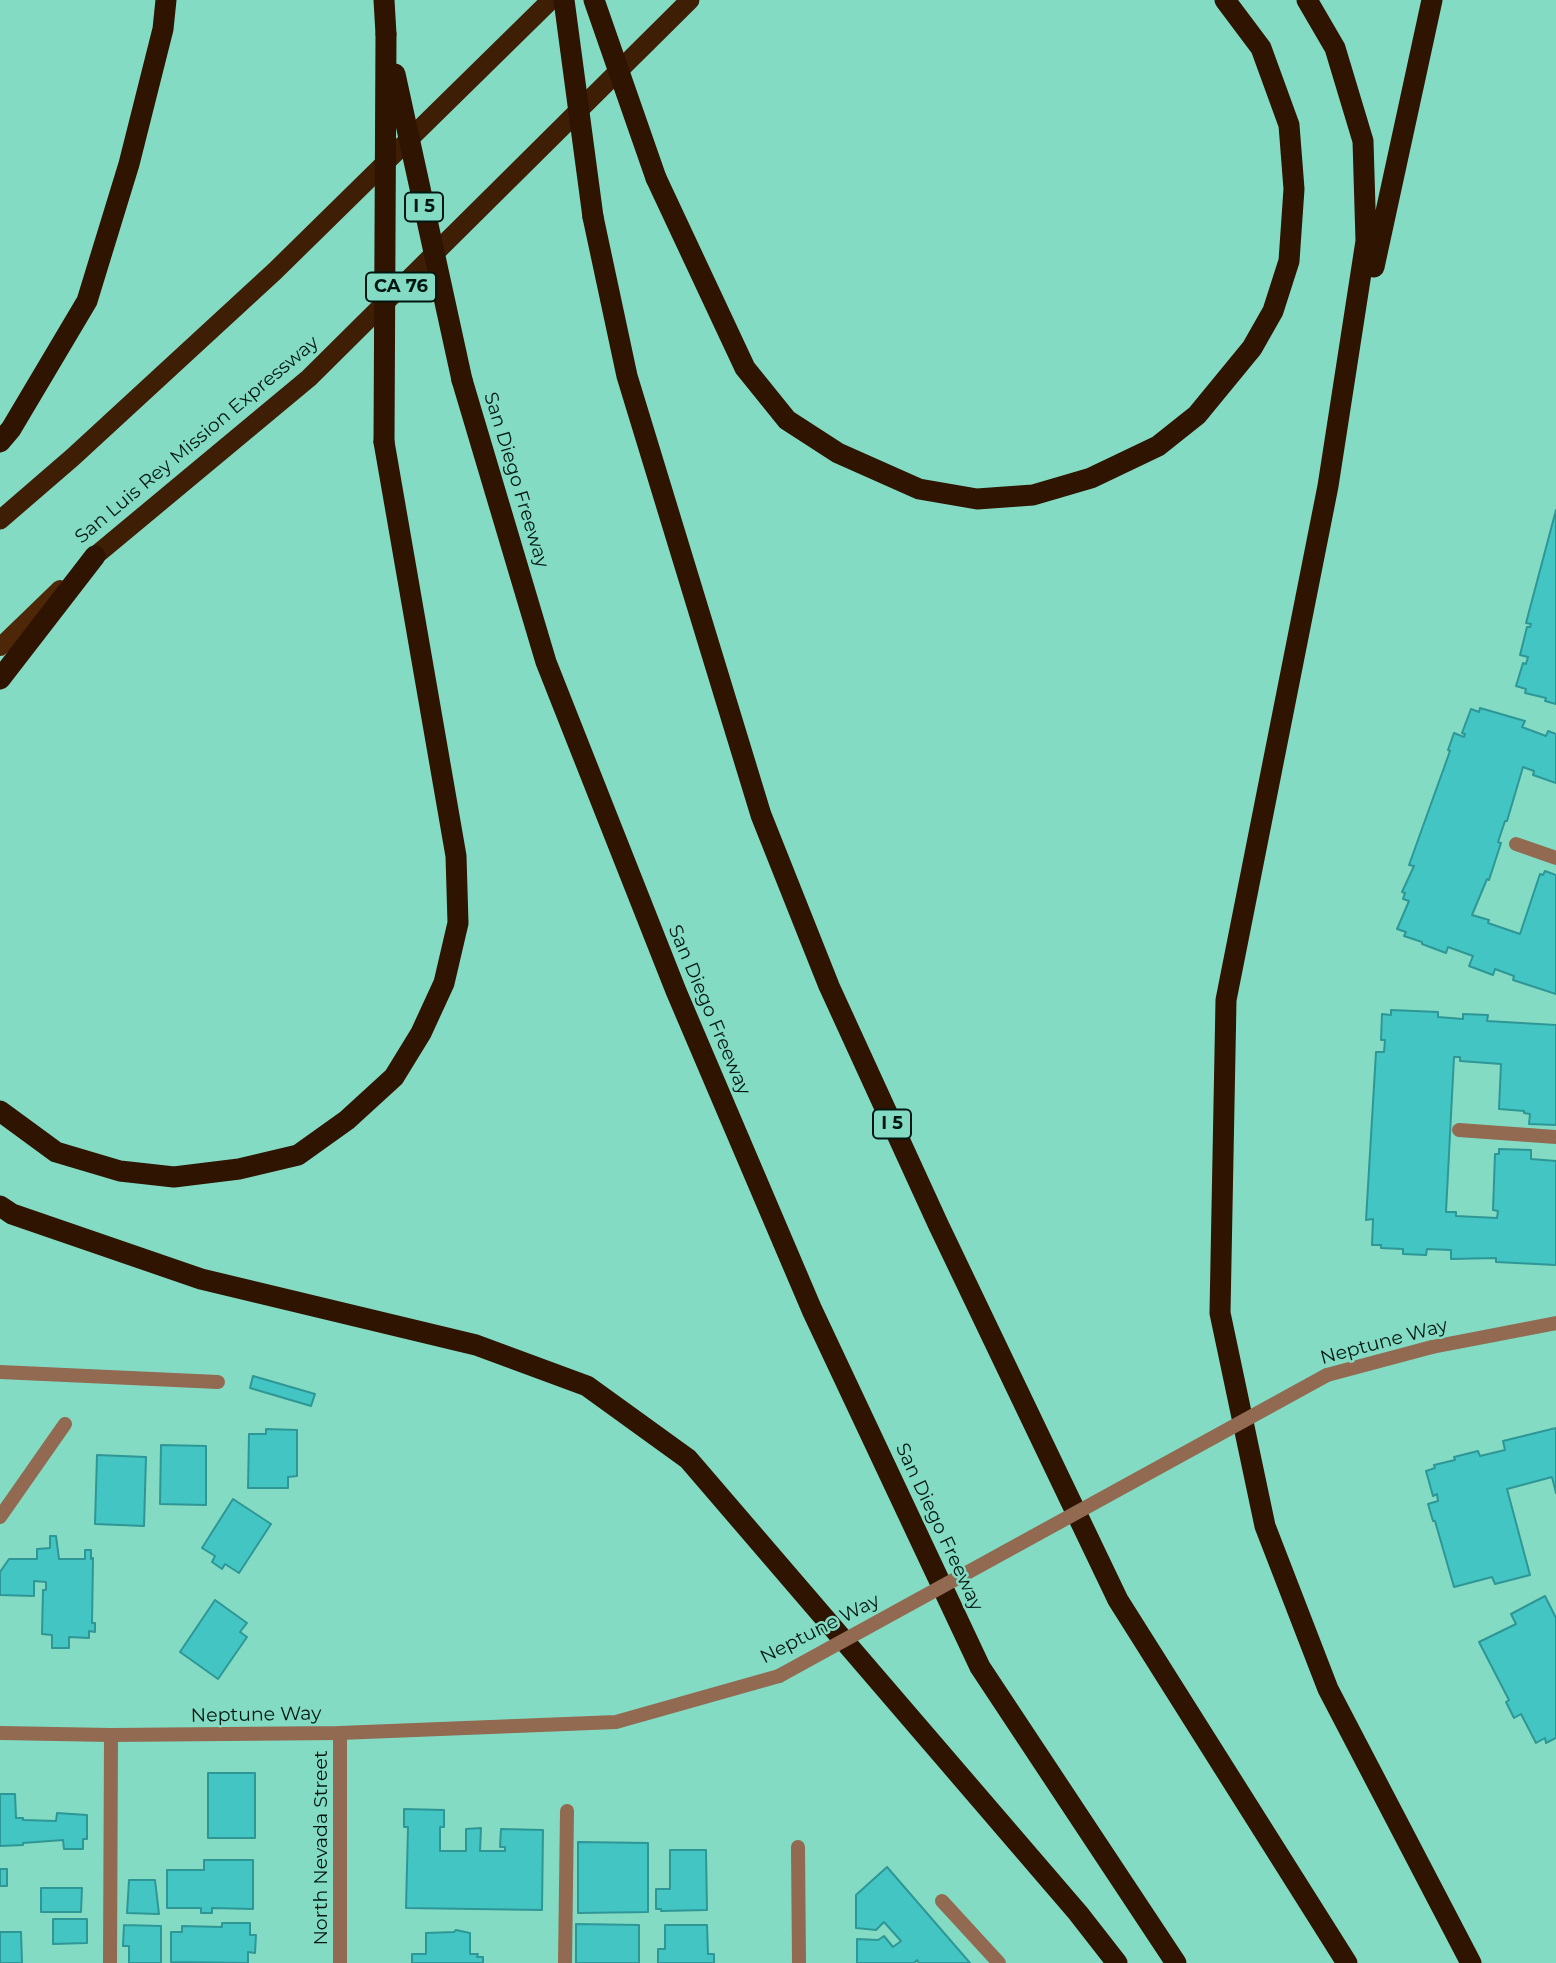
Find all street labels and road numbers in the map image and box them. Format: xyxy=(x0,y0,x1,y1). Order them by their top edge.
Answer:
road number: I 5 xyxy=(405,192,443,222)
road number: CA 76 xyxy=(366,272,436,302)
street label: San Luis Rey Mission Expressway xyxy=(71,331,323,549)
street label: San Diego Freeway xyxy=(478,389,554,571)
street label: San Diego Freeway xyxy=(663,922,755,1098)
road number: I 5 xyxy=(873,1110,911,1139)
street label: Neptune Way xyxy=(1318,1314,1450,1370)
street label: San Diego Freeway xyxy=(890,1440,988,1614)
street label: Neptune Way xyxy=(757,1589,883,1669)
street label: Neptune Way xyxy=(190,1702,322,1728)
street label: North Nevada Street xyxy=(310,1750,332,1946)

